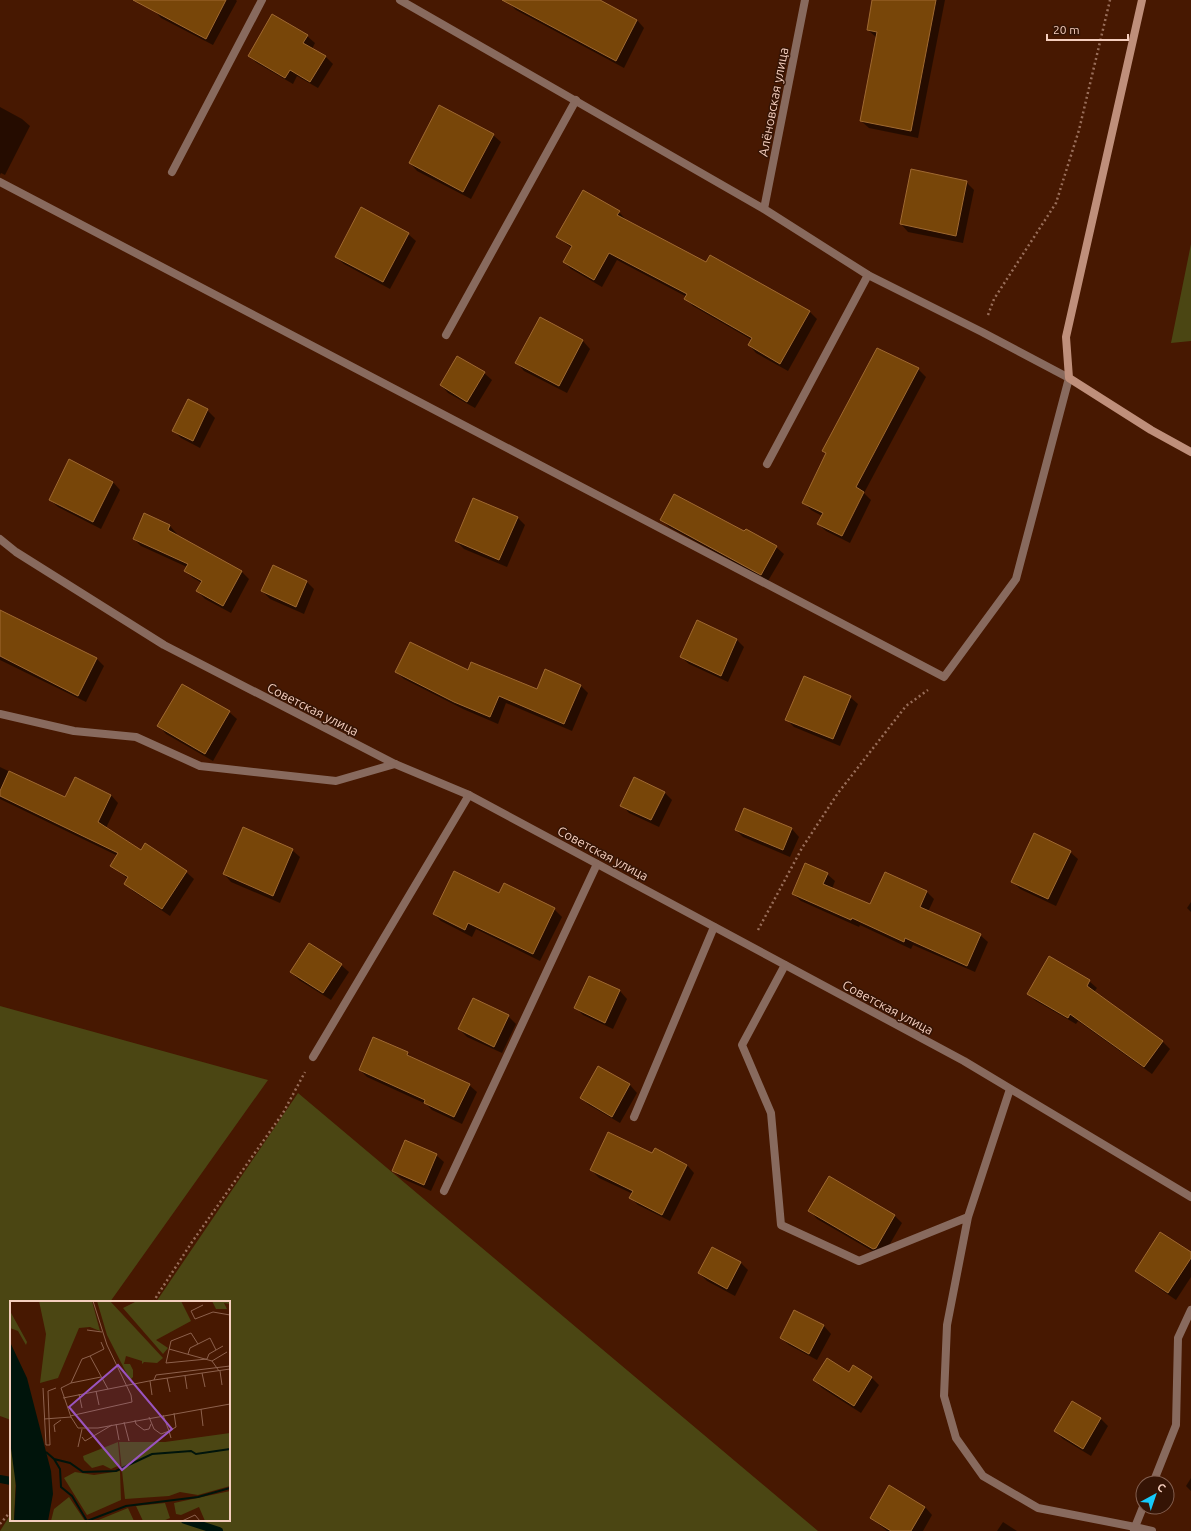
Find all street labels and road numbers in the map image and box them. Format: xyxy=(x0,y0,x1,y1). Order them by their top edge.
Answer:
street label: Алёновская улица xyxy=(756,46,790,158)
street label: Советская улица xyxy=(265,680,361,738)
street label: Советская улица xyxy=(555,823,651,883)
street label: Советская улица xyxy=(840,977,936,1037)

